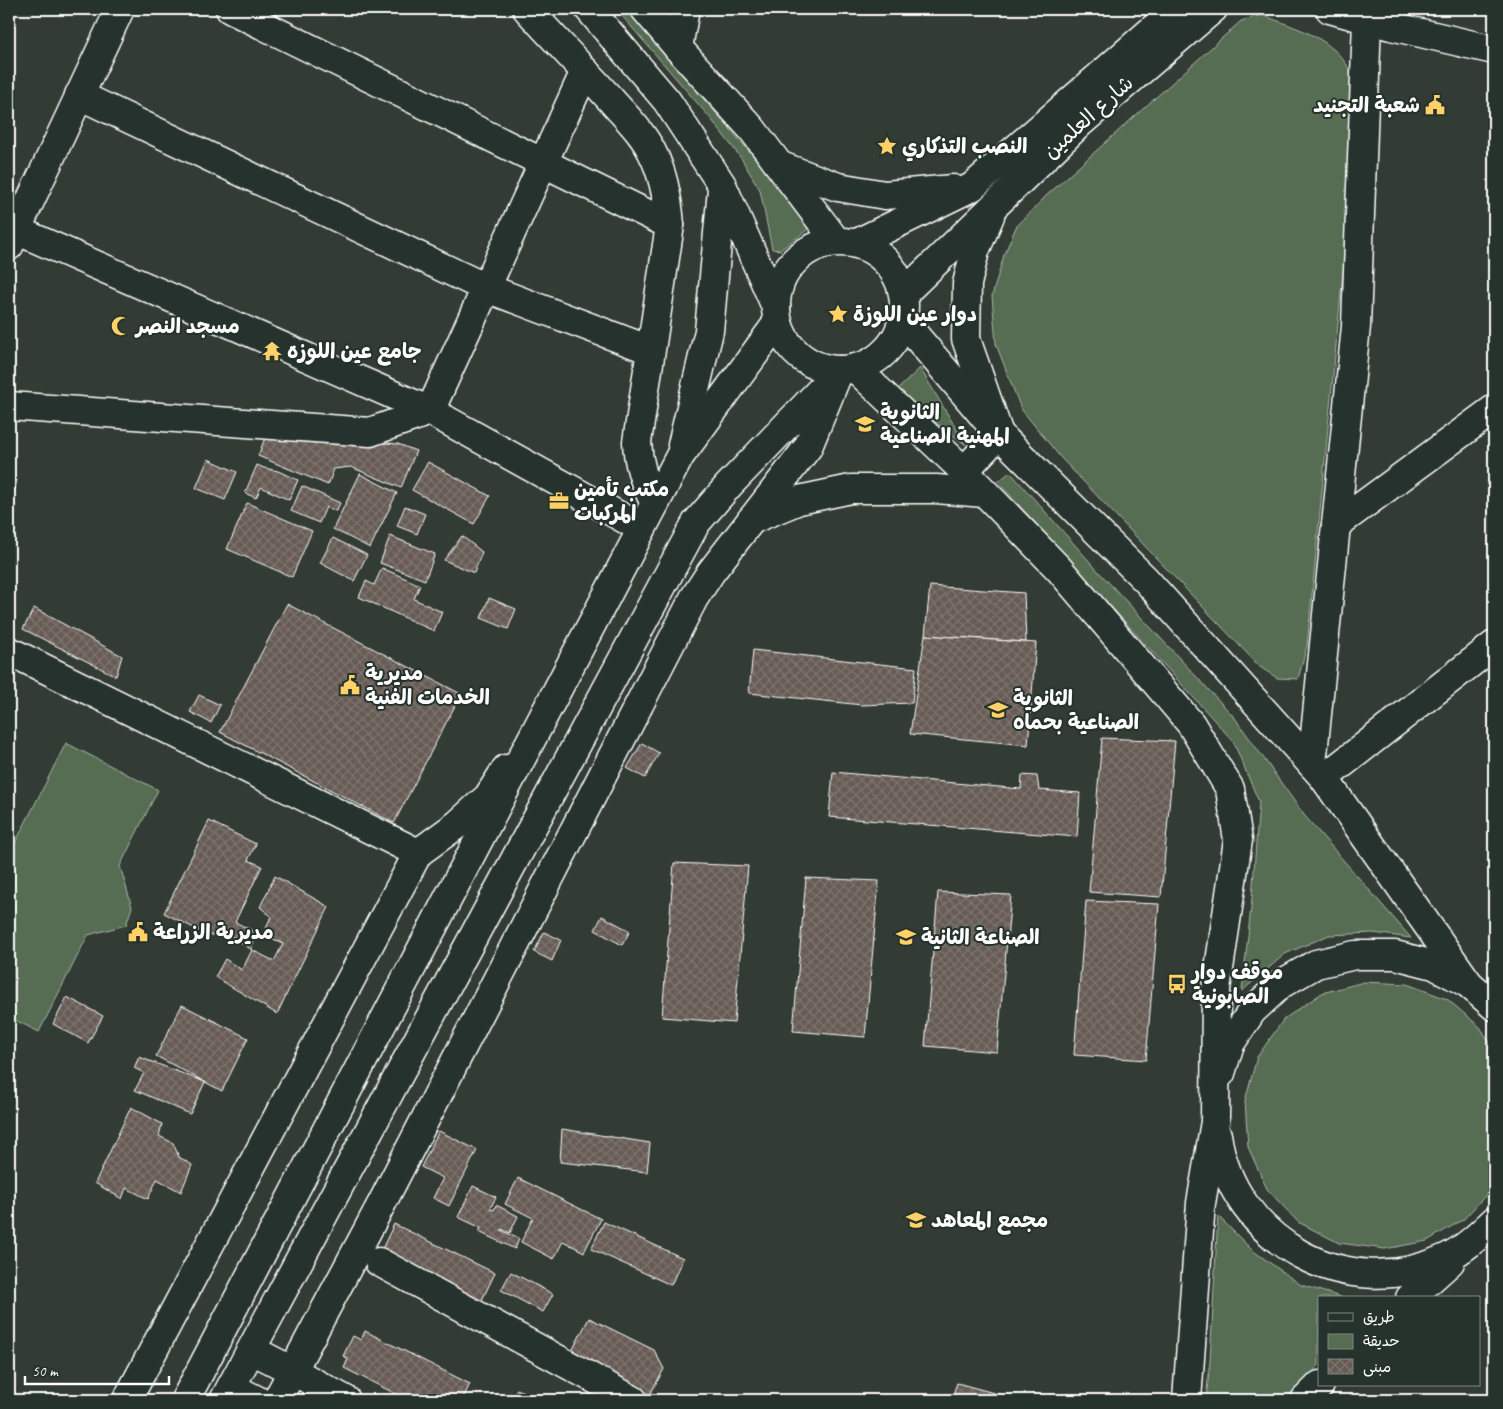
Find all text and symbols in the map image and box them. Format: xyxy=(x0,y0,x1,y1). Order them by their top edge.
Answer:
street label: شارع العلمين xyxy=(1038,70,1140,166)
place label: شعبة التجنيد xyxy=(1313,92,1420,118)
public building icon: شعبة التجنيد xyxy=(1424,94,1446,116)
place label: النصب التذكاري xyxy=(902,133,1027,162)
place icon: النصب التذكاري xyxy=(876,135,898,157)
place label: دوار عين اللوزة xyxy=(853,301,977,328)
place icon: دوار عين اللوزة xyxy=(827,303,849,325)
place label: مسجد النصر xyxy=(134,313,240,339)
mosque icon: مسجد النصر xyxy=(110,315,132,337)
place label: جامع عين اللوزه xyxy=(287,338,422,366)
temple icon: جامع عين اللوزه xyxy=(261,340,283,362)
place label: الثانوية المهنية الصناعية xyxy=(880,399,1010,449)
school or university icon: الثانوية المهنية الصناعية xyxy=(854,413,876,435)
place label: مكتب تأمين المركبات xyxy=(574,476,669,526)
office icon: مكتب تأمين المركبات xyxy=(548,490,570,512)
place label: مديرية الخدمات الفنية xyxy=(365,660,490,710)
public building icon: مديرية الخدمات الفنية xyxy=(339,674,361,696)
place label: الثانوية الصناعية بحماه xyxy=(1013,685,1139,735)
school or university icon: الثانوية الصناعية بحماه xyxy=(987,699,1009,721)
place label: مديرية الزراعة xyxy=(153,919,274,945)
public building icon: مديرية الزراعة xyxy=(127,921,149,943)
place label: الصناعة الثانية xyxy=(921,924,1040,950)
school or university icon: الصناعة الثانية xyxy=(895,926,917,948)
place label: موقف دوار الصابونية xyxy=(1190,959,1283,1010)
bus stop icon: موقف دوار الصابونية xyxy=(1166,973,1188,995)
place label: مجمع المعاهد xyxy=(931,1207,1048,1235)
school or university icon: مجمع المعاهد xyxy=(905,1209,927,1231)
legend xyxy=(1318,1296,1480,1386)
text: طريق xyxy=(1363,1308,1395,1327)
text: حديقة xyxy=(1363,1332,1400,1351)
scale bar xyxy=(25,1354,169,1386)
text: مبنى xyxy=(1363,1358,1391,1377)
text: 50 m xyxy=(32,1362,59,1381)

